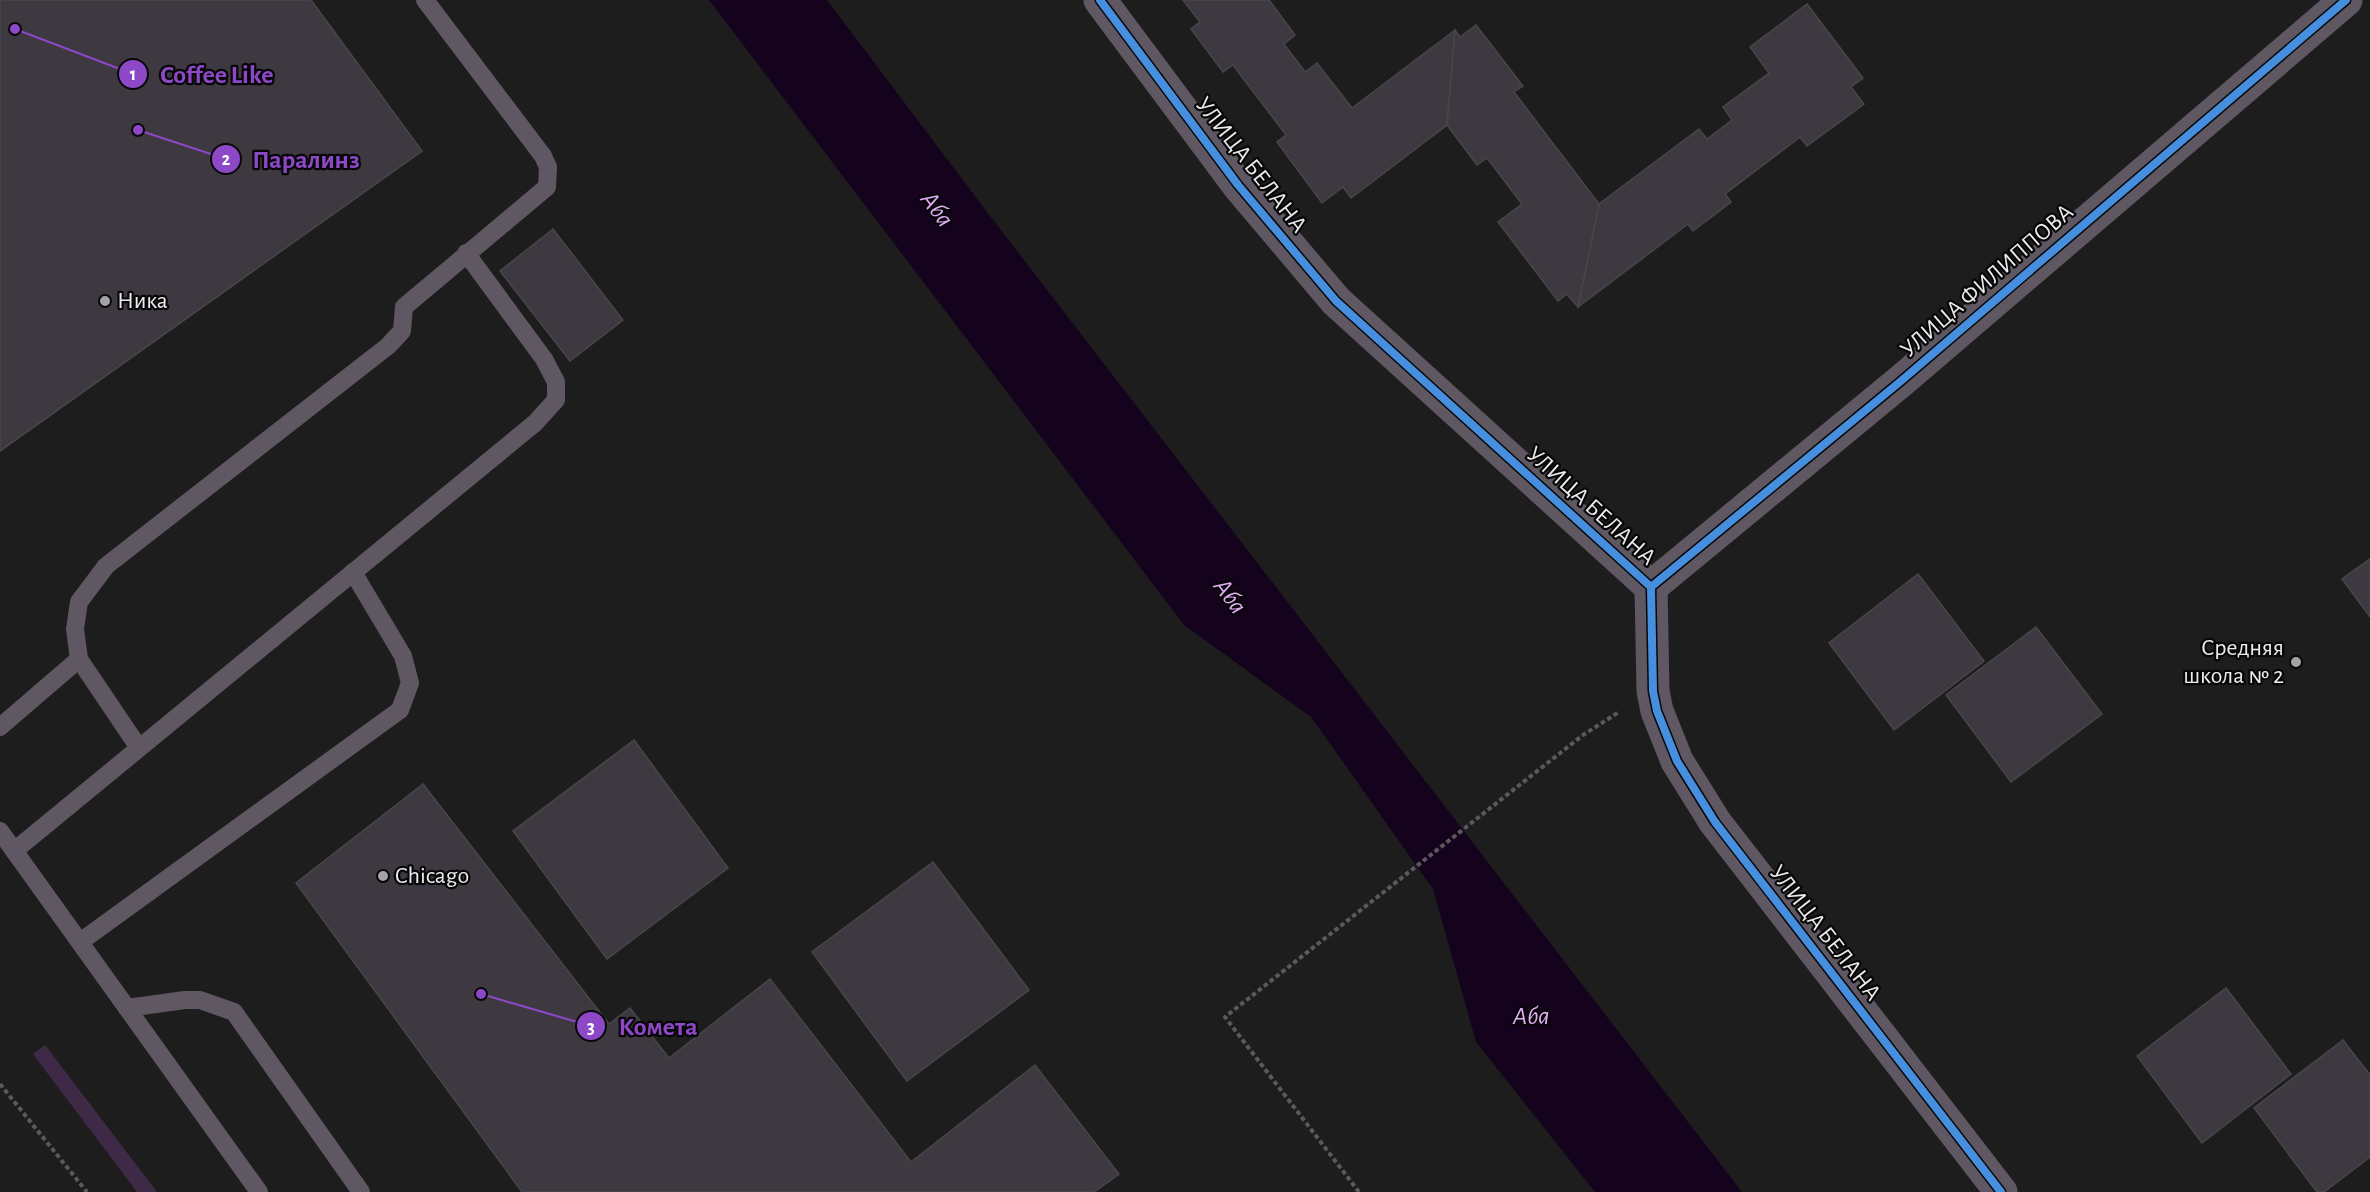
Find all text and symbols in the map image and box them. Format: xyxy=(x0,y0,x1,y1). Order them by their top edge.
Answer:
callout: Coffee Like xyxy=(118,52,286,96)
text: Coffee Like xyxy=(160,62,274,88)
text: 1 xyxy=(130,66,136,84)
street label: УЛИЦА БЕЛАНА xyxy=(1191,93,1311,237)
callout: Паралинз xyxy=(211,137,372,181)
text: Паралинз xyxy=(252,147,360,173)
text: 2 xyxy=(222,151,231,169)
water label: Аба xyxy=(915,186,959,232)
street label: УЛИЦА ФИЛИППОВА xyxy=(1896,200,2078,362)
place label: Ника xyxy=(117,289,168,313)
marker: Ника xyxy=(98,294,112,308)
street label: УЛИЦА БЕЛАНА xyxy=(1522,442,1660,570)
water label: Аба xyxy=(1208,573,1252,619)
place label: Средняя школа № 2 xyxy=(2183,636,2284,688)
marker: Средняя школа № 2 xyxy=(2289,655,2303,669)
street label: УЛИЦА БЕЛАНА xyxy=(1765,861,1885,1005)
place label: Chicago xyxy=(395,864,469,888)
marker: Chicago xyxy=(376,869,390,883)
water label: Аба xyxy=(1511,1003,1550,1029)
callout: Комета xyxy=(576,1004,709,1048)
text: Комета xyxy=(618,1014,698,1040)
text: 3 xyxy=(587,1019,595,1037)

